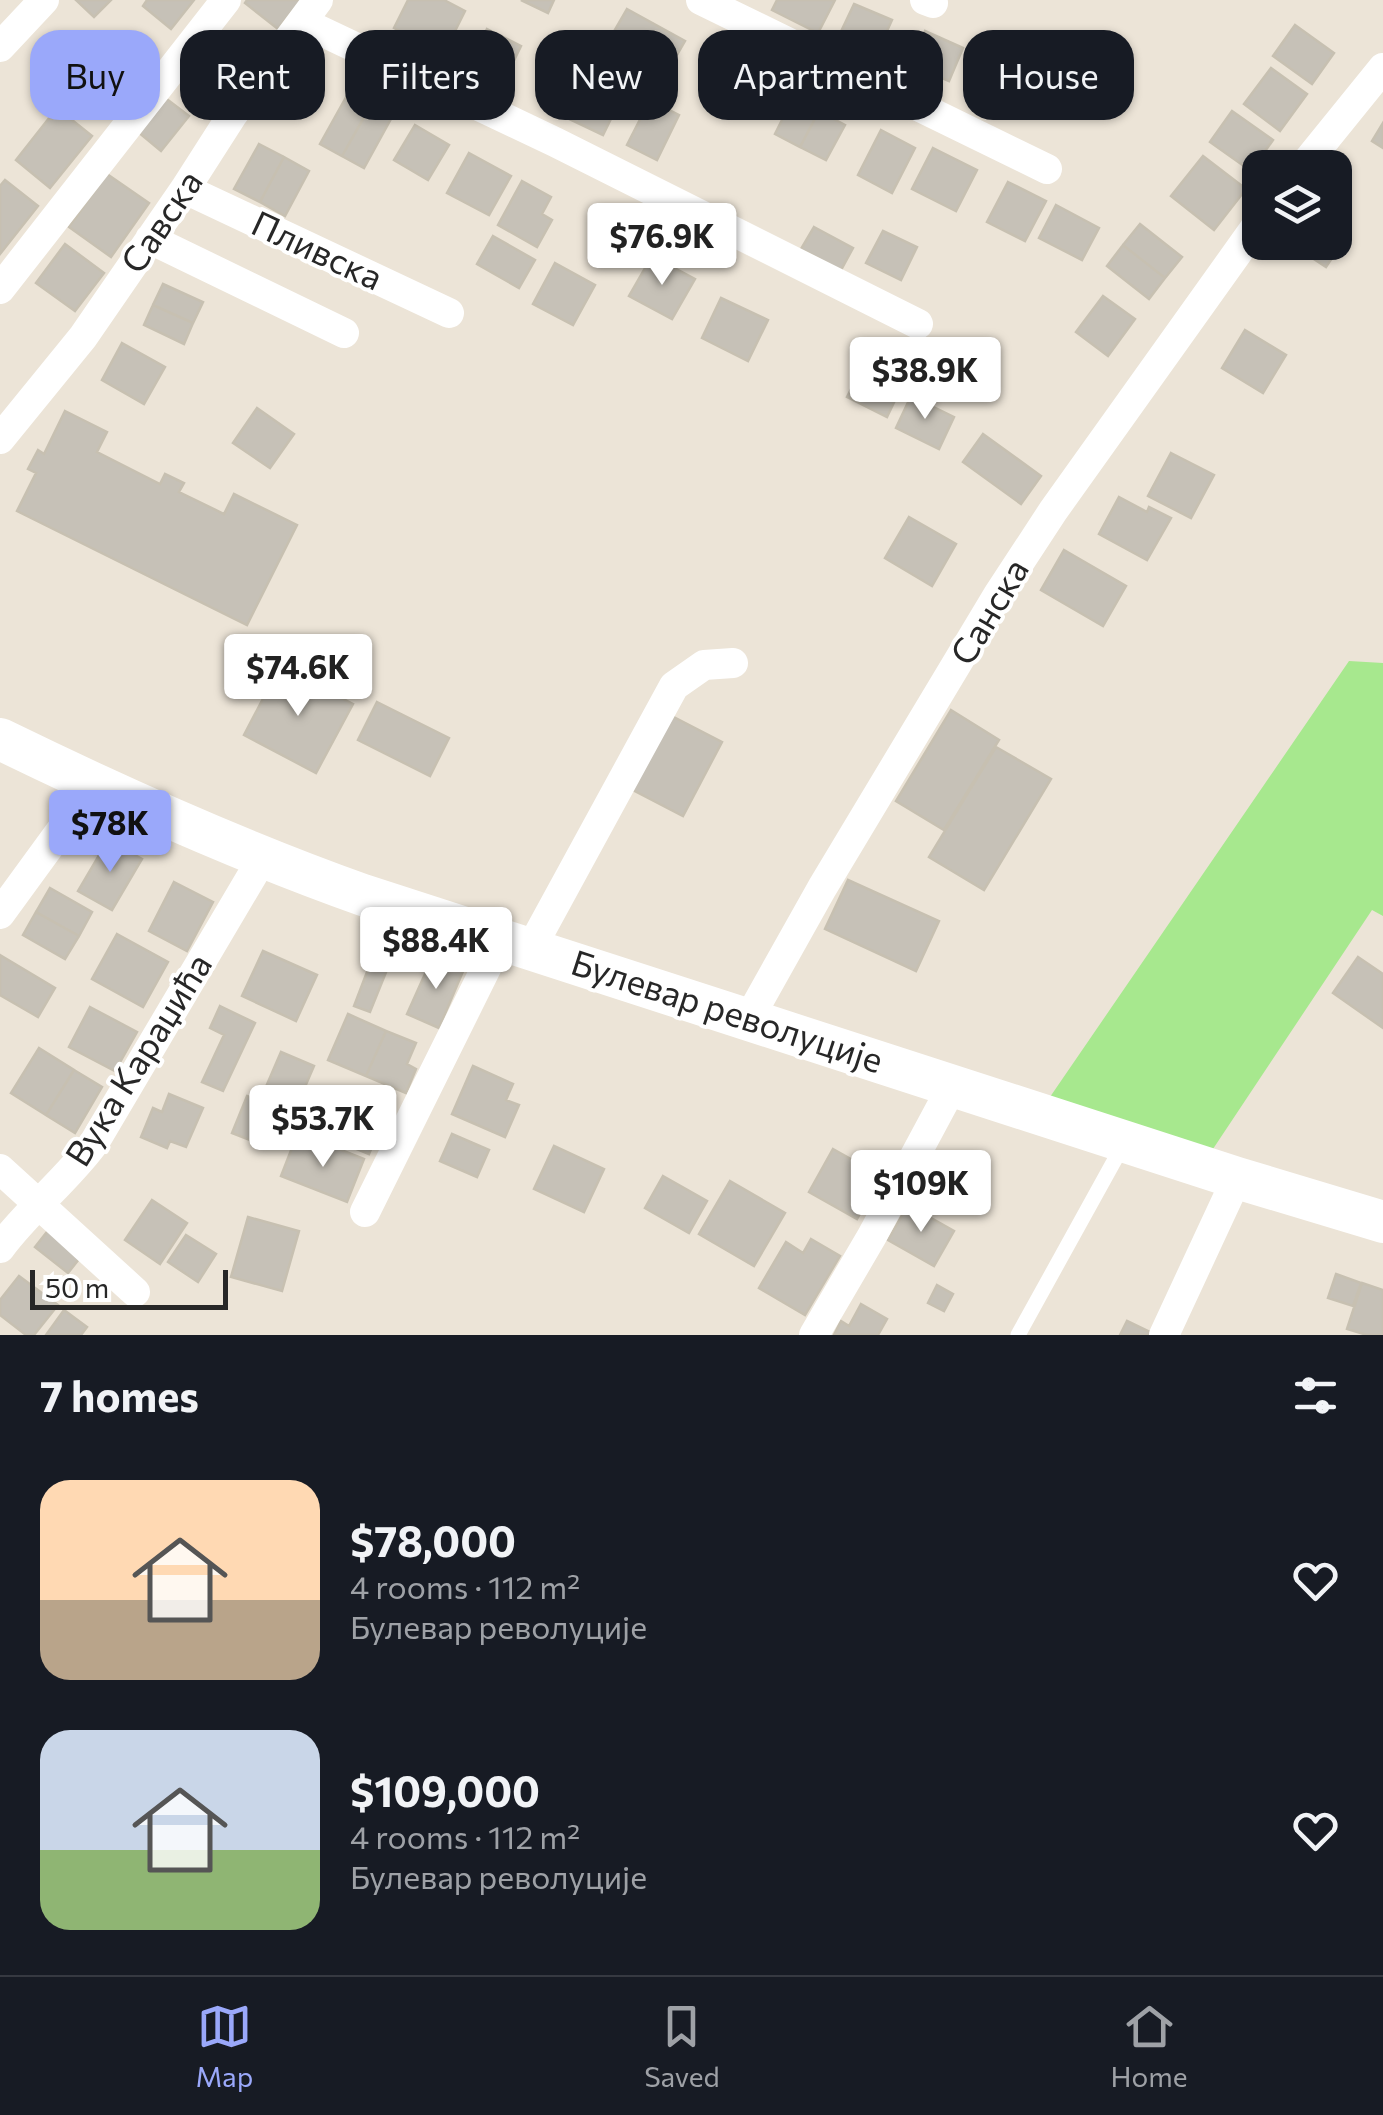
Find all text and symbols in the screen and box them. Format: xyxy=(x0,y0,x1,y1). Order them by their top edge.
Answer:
chip: Buy xyxy=(30,30,160,120)
chip: Rent xyxy=(180,30,325,120)
chip: Filters xyxy=(345,30,515,120)
chip: New xyxy=(535,30,678,120)
chip: Apartment xyxy=(698,30,943,120)
chip: House xyxy=(963,30,1134,120)
map controls xyxy=(1242,150,1352,260)
button: layers xyxy=(1242,150,1352,260)
street label: Савска xyxy=(110,161,210,280)
street label: Пливска xyxy=(246,200,390,298)
pin: $76.9K xyxy=(581,203,743,288)
text: $76.9K xyxy=(609,215,715,255)
pin: $38.9K xyxy=(844,337,1006,422)
text: $38.9K xyxy=(872,349,978,389)
street label: Санска xyxy=(939,550,1036,672)
pin: $74.6K xyxy=(217,634,379,719)
text: $74.6K xyxy=(246,646,350,686)
pin: $78K xyxy=(51,790,169,875)
text: $78K xyxy=(71,802,149,842)
pin: $88.4K xyxy=(355,907,517,992)
text: $88.4K xyxy=(382,919,490,959)
street label: Булевар револуције xyxy=(567,939,889,1080)
street label: Вука Караџића xyxy=(54,944,219,1173)
pin: $53.7K xyxy=(242,1085,404,1170)
text: $53.7K xyxy=(271,1097,375,1137)
pin: $109K xyxy=(851,1150,991,1235)
text: $109K xyxy=(873,1162,969,1202)
scale bar xyxy=(30,1265,228,1310)
text: 50 m xyxy=(45,1270,109,1304)
icon: filters xyxy=(1288,1368,1343,1423)
text: 7 homes xyxy=(40,1369,199,1421)
text: $78,000 xyxy=(350,1514,516,1566)
icon: home xyxy=(120,1520,240,1640)
icon: heart xyxy=(1288,1553,1343,1608)
text: 4 rooms · 112 m² xyxy=(350,1566,580,1606)
text: Булевар револуције xyxy=(350,1606,647,1646)
text: $109,000 xyxy=(350,1764,540,1816)
icon: home xyxy=(120,1770,240,1890)
icon: heart xyxy=(1288,1803,1343,1858)
text: 4 rooms · 112 m² xyxy=(350,1816,580,1856)
text: Булевар револуције xyxy=(350,1856,647,1896)
tab: Map xyxy=(195,1999,253,2093)
tab: Saved xyxy=(644,1999,720,2093)
tab: Home xyxy=(1111,1999,1188,2093)

